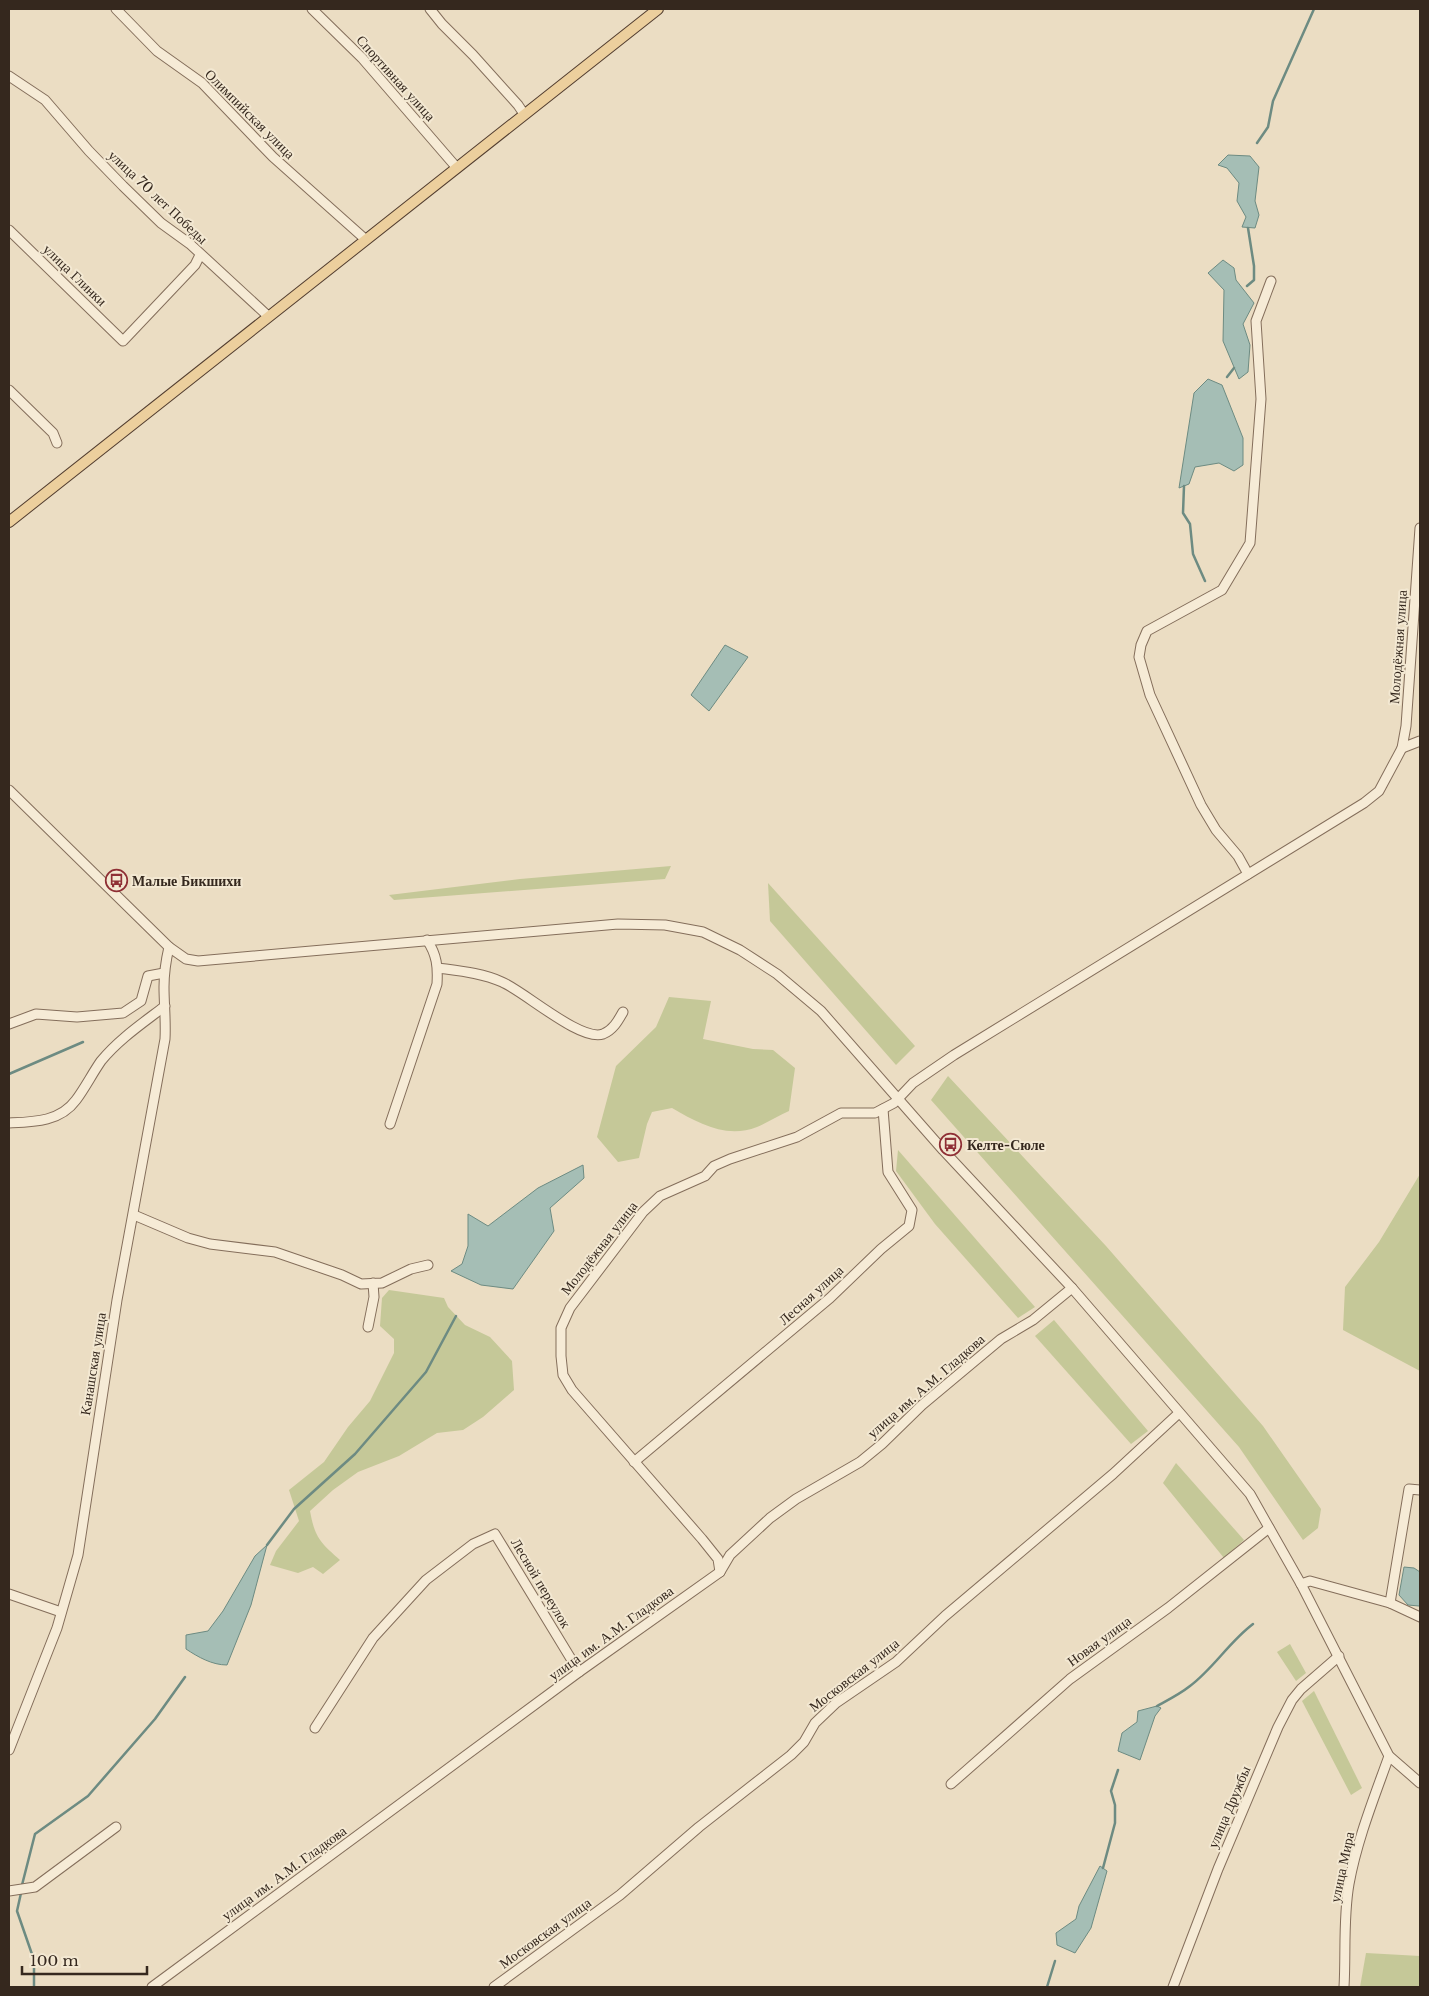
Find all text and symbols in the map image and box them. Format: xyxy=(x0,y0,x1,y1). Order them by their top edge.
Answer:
street label: Спортивная улица xyxy=(353,31,440,125)
street label: Олимпийская улица xyxy=(201,65,299,163)
street label: улица 70 лет Победы xyxy=(104,146,212,248)
street label: улица Глинки xyxy=(39,240,111,310)
street label: Молодёжная улица xyxy=(1385,589,1411,705)
bus stop icon: Малые Бикшихи xyxy=(104,869,128,893)
place label: Малые Бикшихи xyxy=(132,872,241,890)
bus stop icon: Келте-Сюле xyxy=(939,1133,963,1157)
place label: Келте-Сюле xyxy=(967,1136,1045,1154)
street label: Молодёжная улица xyxy=(557,1197,642,1299)
street label: Лесная улица xyxy=(775,1261,848,1329)
street label: Канашская улица xyxy=(76,1311,110,1417)
street label: улица им. А.М. Гладкова xyxy=(864,1330,989,1442)
street label: Лесной переулок xyxy=(507,1535,575,1631)
street label: улица им. А.М. Гладкова xyxy=(545,1581,678,1684)
street label: Новая улица xyxy=(1063,1611,1135,1670)
street label: Московская улица xyxy=(805,1634,903,1716)
street label: улица Дружбы xyxy=(1204,1763,1255,1851)
street label: улица им. А.М. Гладкова xyxy=(218,1821,351,1924)
street label: улица Мира xyxy=(1326,1829,1358,1904)
street label: Московская улица xyxy=(495,1893,595,1972)
scale bar xyxy=(22,1944,148,1976)
text: 100 m xyxy=(30,1951,79,1970)

